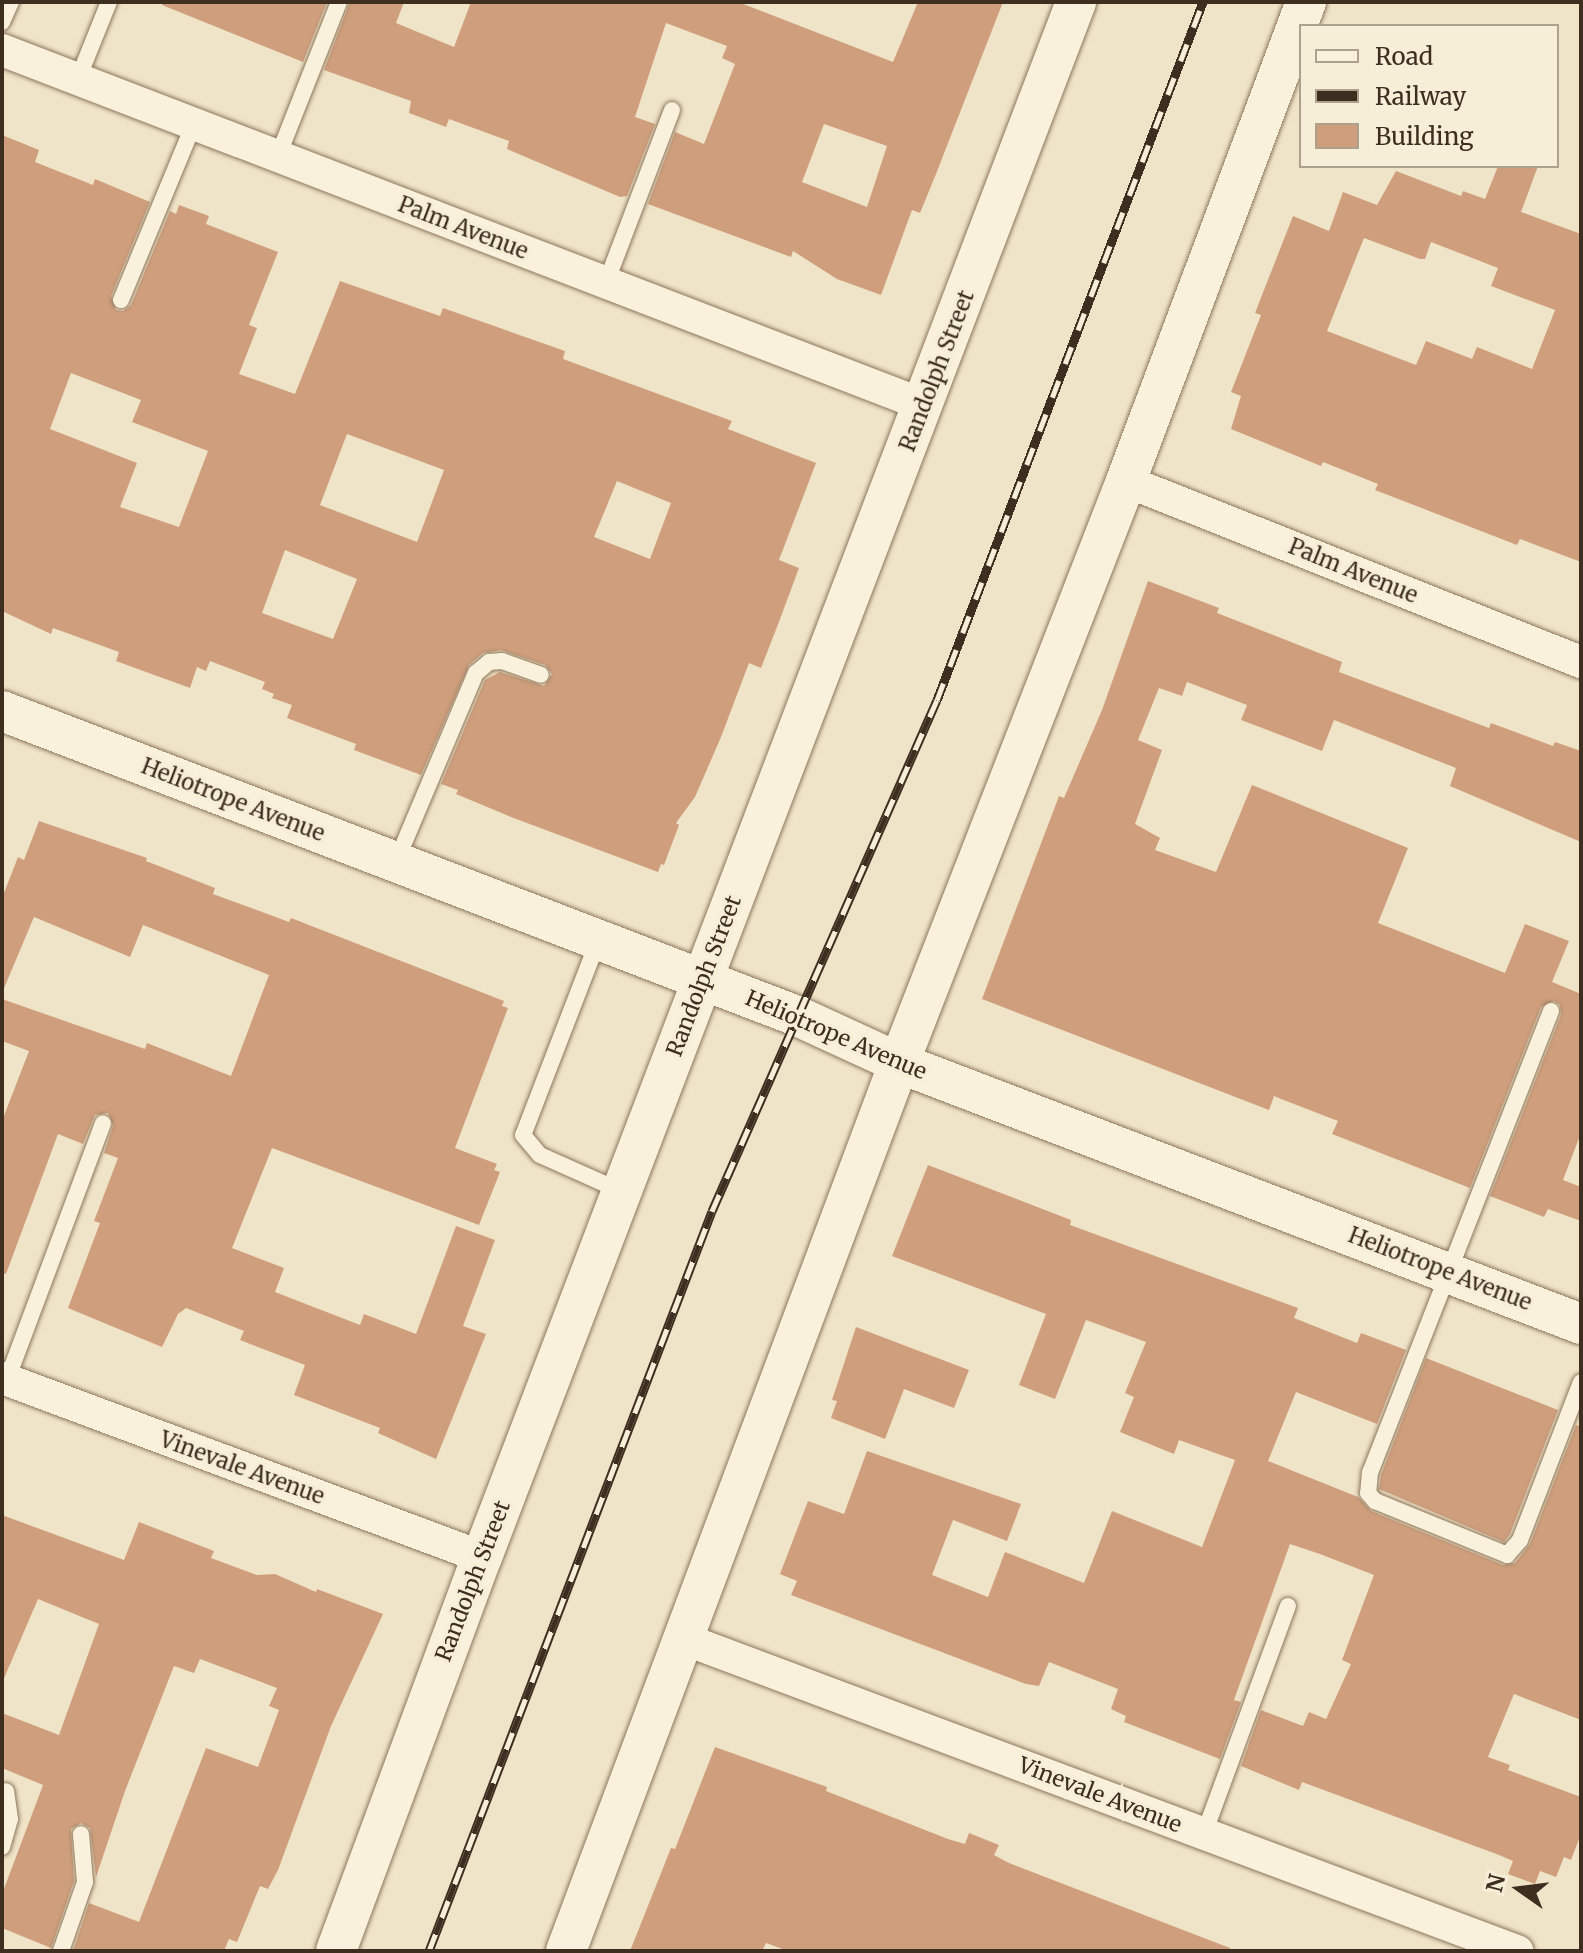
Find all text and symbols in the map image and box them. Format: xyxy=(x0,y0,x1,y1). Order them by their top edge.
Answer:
legend xyxy=(1299,24,1559,168)
text: Road xyxy=(1375,41,1433,72)
text: Railway xyxy=(1375,81,1466,112)
text: Building xyxy=(1375,121,1474,152)
street label: Palm Avenue xyxy=(394,191,532,265)
street label: Randolph Street xyxy=(894,287,980,455)
street label: Palm Avenue xyxy=(1285,533,1421,609)
street label: Heliotrope Avenue xyxy=(138,753,328,847)
street label: Randolph Street xyxy=(661,892,747,1060)
street label: Heliotrope Avenue xyxy=(741,985,931,1085)
street label: Heliotrope Avenue xyxy=(1345,1222,1535,1316)
street label: Vinevale Avenue xyxy=(156,1426,328,1510)
street label: Randolph Street xyxy=(430,1497,516,1665)
street label: Vinevale Avenue xyxy=(1015,1752,1185,1838)
north arrow xyxy=(1479,1849,1559,1929)
text: N xyxy=(1480,1871,1511,1895)

